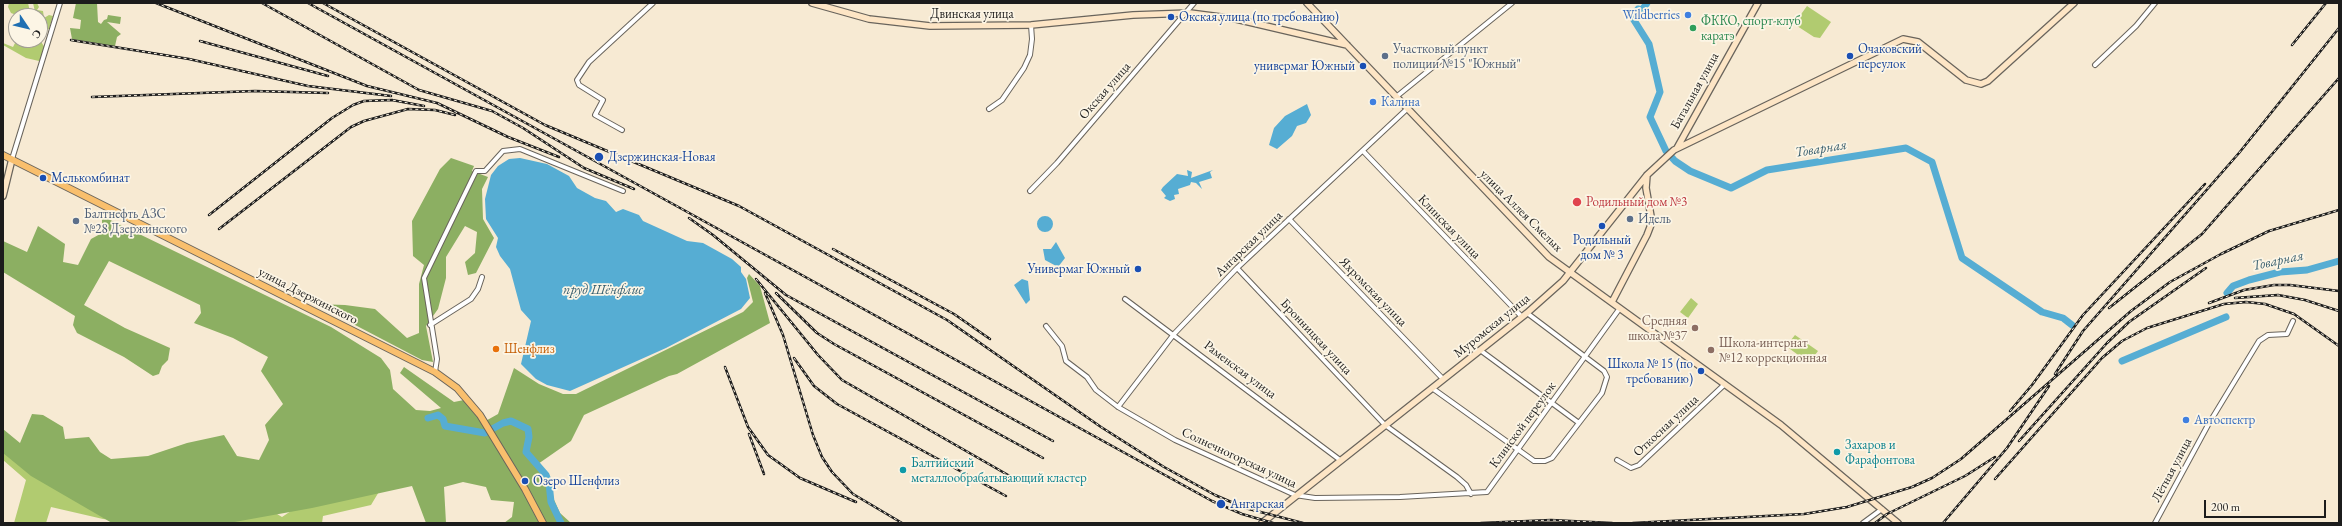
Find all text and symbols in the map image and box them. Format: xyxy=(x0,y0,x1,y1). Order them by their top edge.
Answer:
street label: Двинская улица xyxy=(930,6,1014,22)
place label: Wildberries xyxy=(1623,7,1680,23)
north arrow xyxy=(8,8,48,48)
place label: Окская улица (по требованию) xyxy=(1179,9,1339,25)
marker: Wildberries xyxy=(1683,10,1693,20)
marker: Окская улица (по требованию) xyxy=(1166,12,1176,22)
place label: ФККО, спорт-клуб каратэ xyxy=(1701,13,1801,44)
marker: ФККО, спорт-клуб каратэ xyxy=(1688,23,1698,33)
text: С xyxy=(29,27,45,42)
place label: Участковый пункт полиции №15 "Южный" xyxy=(1393,41,1521,72)
place label: Очаковский переулок xyxy=(1858,41,1922,72)
street label: Батальная улица xyxy=(1667,50,1723,132)
marker: Участковый пункт полиции №15 "Южный" xyxy=(1380,51,1390,61)
marker: Очаковский переулок xyxy=(1845,51,1855,61)
place label: универмаг Южный xyxy=(1254,58,1355,74)
street label: Окская улица xyxy=(1076,59,1134,123)
marker: универмаг Южный xyxy=(1358,61,1368,71)
place label: Калина xyxy=(1381,94,1420,110)
marker: Калина xyxy=(1368,97,1378,107)
water label: Товарная xyxy=(1794,137,1848,161)
place label: Дзержинская-Новая xyxy=(608,149,716,165)
marker: Дзержинская-Новая xyxy=(593,151,605,163)
street label: улица Аллея Смелых xyxy=(1477,167,1565,255)
place label: Мелькомбинат xyxy=(51,170,130,186)
marker: Мелькомбинат xyxy=(38,173,48,183)
street label: Клинская улица xyxy=(1414,192,1484,262)
place label: Родильный дом №3 xyxy=(1586,194,1687,210)
marker: Родильный дом №3 xyxy=(1571,196,1583,208)
place label: Балтнефть АЗС №28 Дзержинского xyxy=(84,206,187,237)
street label: Ангарская улица xyxy=(1212,208,1286,280)
place label: Идель xyxy=(1638,211,1671,227)
marker: Идель xyxy=(1625,214,1635,224)
marker: Балтнефть АЗС №28 Дзержинского xyxy=(71,216,81,226)
marker: Родильный дом № 3 xyxy=(1597,221,1607,231)
place label: Родильный дом № 3 xyxy=(1573,232,1631,263)
water label: Товарная xyxy=(2251,247,2305,275)
street label: Яхромская улица xyxy=(1336,254,1410,330)
place label: Универмаг Южный xyxy=(1027,261,1130,277)
street label: улица Дзержинского xyxy=(256,264,360,328)
marker: Универмаг Южный xyxy=(1133,264,1143,274)
water label: пруд Шёнфлис xyxy=(563,282,643,298)
street label: Муромская улица xyxy=(1451,291,1533,361)
street label: Бронницкая улица xyxy=(1277,296,1355,378)
place label: Средняя школа №37 xyxy=(1628,313,1687,344)
marker: Средняя школа №37 xyxy=(1690,323,1700,333)
place label: Школа-интернат №12 коррекционная xyxy=(1719,335,1827,366)
street label: Раменская улица xyxy=(1201,338,1279,402)
place label: Шенфлиз xyxy=(504,341,555,357)
marker: Шенфлиз xyxy=(491,344,501,354)
marker: Школа-интернат №12 коррекционная xyxy=(1706,345,1716,355)
place label: Школа № 15 (по требованию) xyxy=(1607,356,1693,387)
marker: Школа № 15 (по требованию) xyxy=(1696,366,1706,376)
street label: Клинской переулок xyxy=(1486,379,1560,471)
street label: Откосная улица xyxy=(1630,392,1702,460)
place label: Автоспектр xyxy=(2194,412,2255,428)
marker: Автоспектр xyxy=(2181,415,2191,425)
street label: Солнечногорская улица xyxy=(1179,424,1299,492)
street label: Лётная улица xyxy=(2149,435,2195,505)
place label: Захаров и Фарафонтова xyxy=(1845,437,1915,468)
marker: Захаров и Фарафонтова xyxy=(1832,447,1842,457)
place label: Балтийский металлообрабатывающий кластер xyxy=(911,455,1087,486)
marker: Балтийский металлообрабатывающий кластер xyxy=(898,465,908,475)
place label: Озеро Шенфлиз xyxy=(533,473,619,489)
marker: Озеро Шенфлиз xyxy=(520,476,530,486)
scale bar xyxy=(2206,492,2328,518)
place label: Ангарская xyxy=(1230,496,1284,512)
marker: Ангарская xyxy=(1215,498,1227,510)
text: 200 m xyxy=(2211,499,2240,515)

